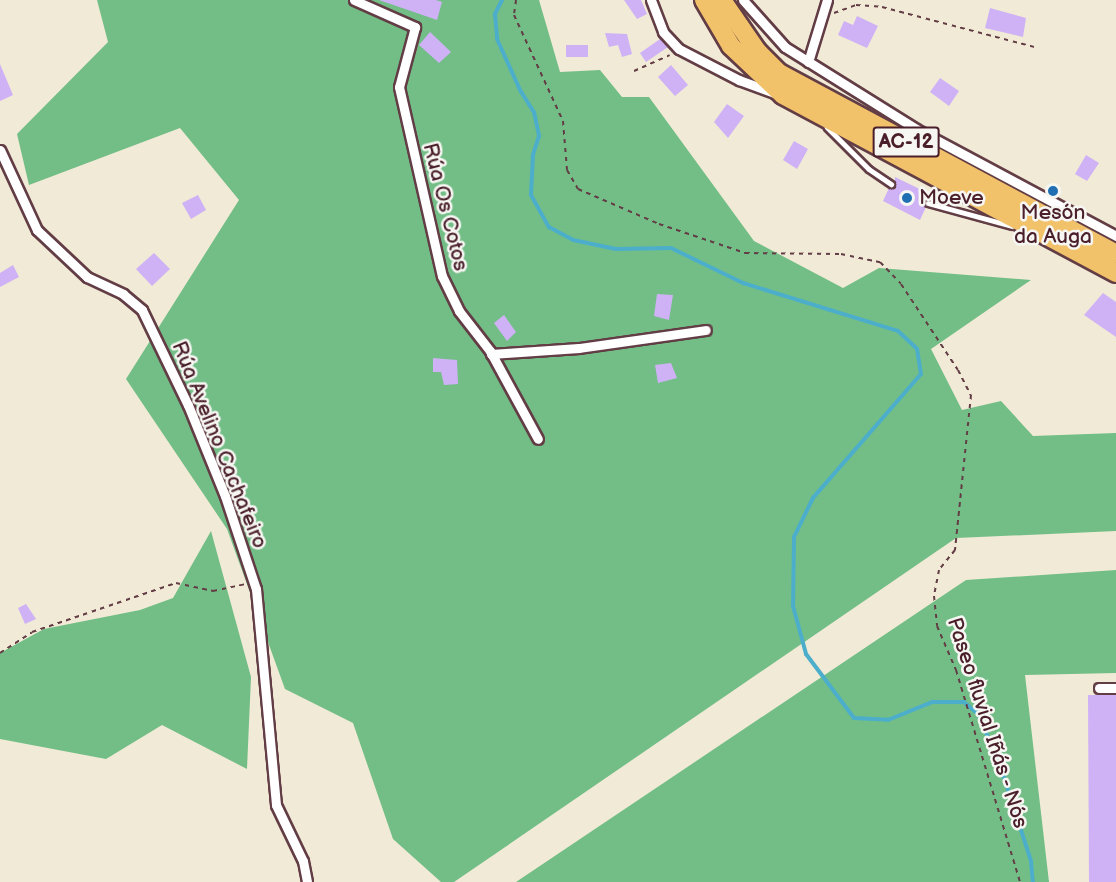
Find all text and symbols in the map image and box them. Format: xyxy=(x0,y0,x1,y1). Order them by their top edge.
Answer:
road number: AC-12 xyxy=(872,125,940,159)
street label: Rúa Os Cotos xyxy=(417,140,473,274)
marker: Mesón da Auga xyxy=(1046,184,1060,198)
place label: Moeve xyxy=(919,185,984,211)
marker: Moeve xyxy=(900,191,914,205)
place label: Mesón da Auga xyxy=(1014,200,1092,250)
street label: Rúa Avelino Cachafeiro xyxy=(166,338,272,552)
street label: Paseo fluvial Iñás - Nós xyxy=(941,614,1033,832)

